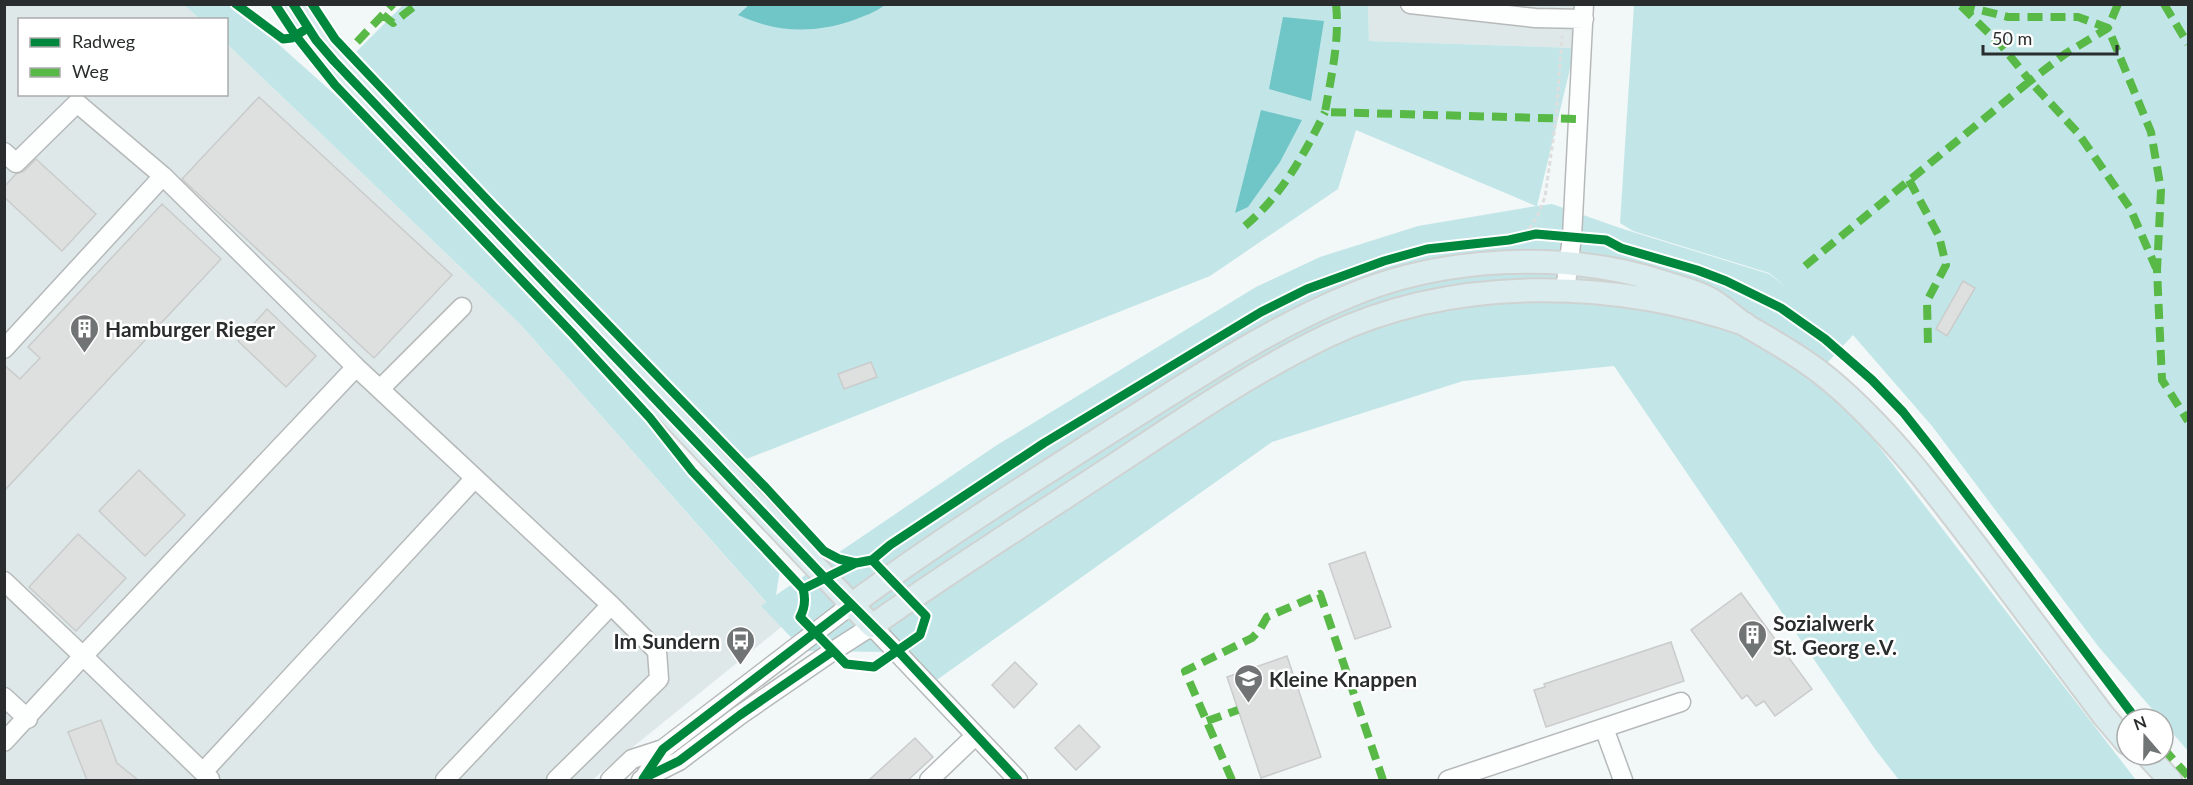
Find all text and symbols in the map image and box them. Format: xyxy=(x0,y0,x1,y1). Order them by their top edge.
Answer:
legend xyxy=(18,18,228,96)
scale bar xyxy=(1983,18,2116,56)
text: 50 m xyxy=(1992,27,2032,49)
text: Radweg xyxy=(72,30,135,52)
text: Weg xyxy=(72,60,109,82)
building icon: Hamburger Rieger xyxy=(68,312,100,354)
place label: Hamburger Rieger xyxy=(105,316,275,341)
place label: Sozialwerk St. Georg e.V. xyxy=(1773,610,1897,659)
building icon: Sozialwerk St. Georg e.V. xyxy=(1736,618,1768,660)
bus stop icon: Im Sundern xyxy=(725,624,757,666)
place label: Im Sundern xyxy=(613,628,720,653)
school or university icon: Kleine Knappen xyxy=(1232,662,1264,704)
place label: Kleine Knappen xyxy=(1269,666,1417,691)
north arrow xyxy=(2115,707,2175,767)
text: N xyxy=(2131,711,2149,733)

